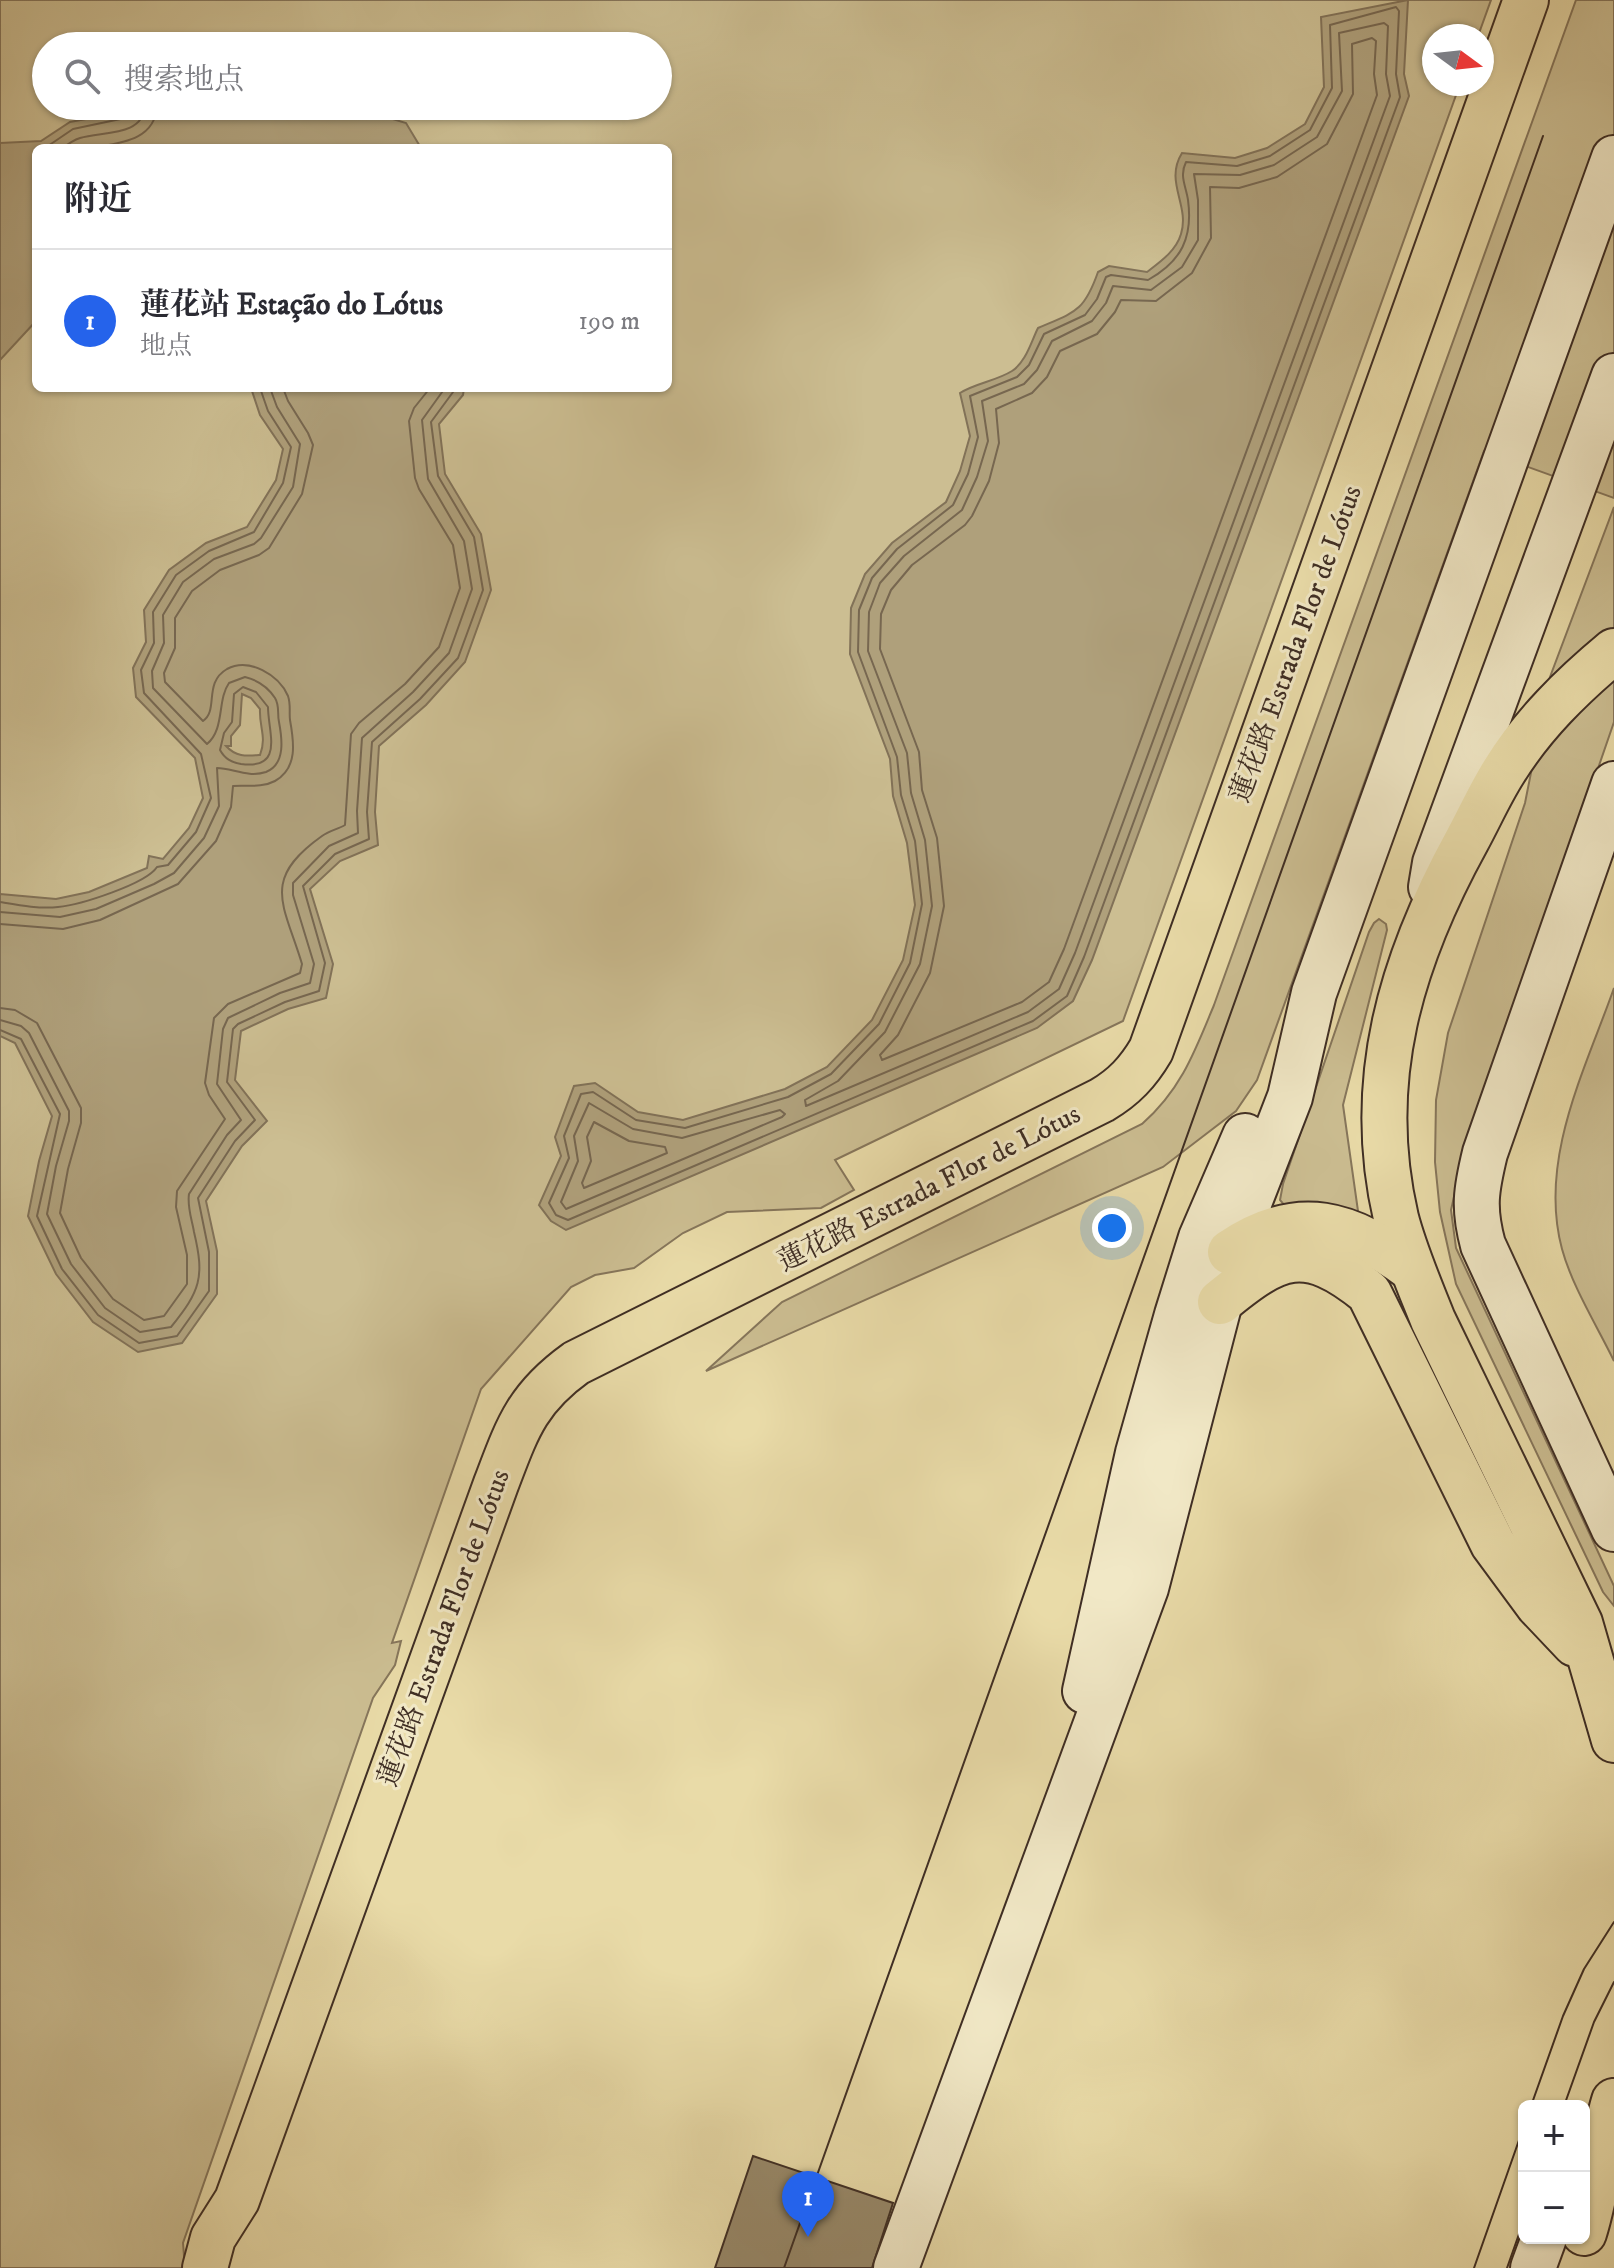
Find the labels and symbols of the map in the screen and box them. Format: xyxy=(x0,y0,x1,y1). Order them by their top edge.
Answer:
north arrow xyxy=(1422,24,1494,96)
street label: 蓮花路 Estrada Flor de Lótus xyxy=(1222,481,1370,807)
street label: 蓮花路 Estrada Flor de Lótus xyxy=(772,1096,1086,1280)
your location xyxy=(1092,1208,1132,1248)
street label: 蓮花路 Estrada Flor de Lótus xyxy=(370,1465,518,1791)
pin: 1 xyxy=(782,2171,834,2237)

